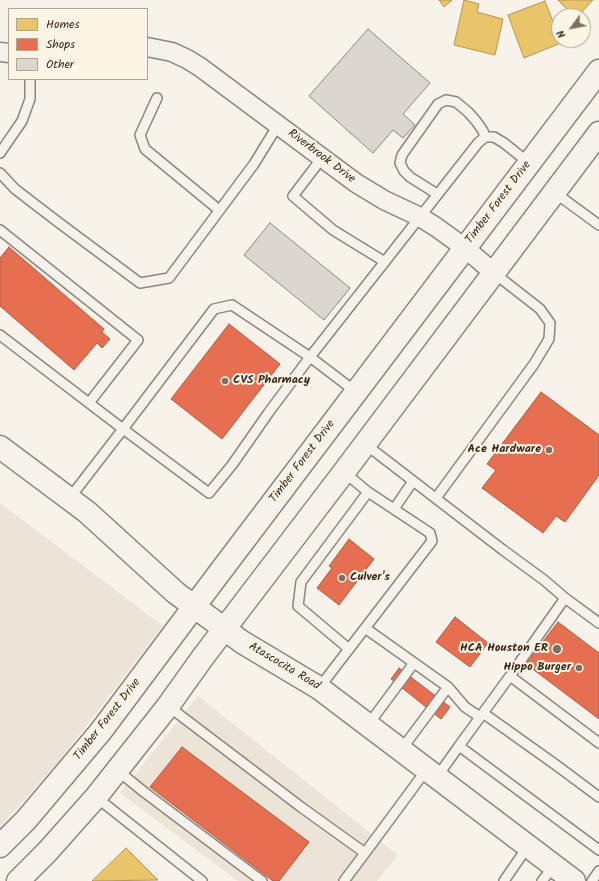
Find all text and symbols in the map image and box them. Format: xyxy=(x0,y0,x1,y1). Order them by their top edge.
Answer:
legend xyxy=(8,8,148,80)
north arrow xyxy=(551,8,591,48)
text: Homes xyxy=(46,15,80,34)
text: N xyxy=(552,26,571,42)
text: Shops xyxy=(46,35,75,54)
text: Other xyxy=(46,55,74,74)
street label: Riverbrook Drive xyxy=(284,127,358,187)
street label: Timber Forest Drive xyxy=(463,159,535,247)
place label: CVS Pharmacy xyxy=(233,374,310,388)
marker: CVS Pharmacy xyxy=(220,376,230,386)
street label: Timber Forest Drive xyxy=(267,418,339,506)
place label: Ace Hardware xyxy=(468,443,541,457)
marker: Ace Hardware xyxy=(544,445,554,455)
place label: Culver's xyxy=(350,571,390,585)
marker: Culver's xyxy=(337,573,347,583)
street label: Atascocita Road xyxy=(246,640,322,694)
place label: HCA Houston ER xyxy=(460,642,548,656)
marker: HCA Houston ER xyxy=(551,643,563,655)
place label: Hippo Burger xyxy=(503,661,571,675)
marker: Hippo Burger xyxy=(574,663,584,673)
street label: Timber Forest Drive xyxy=(72,676,144,764)

